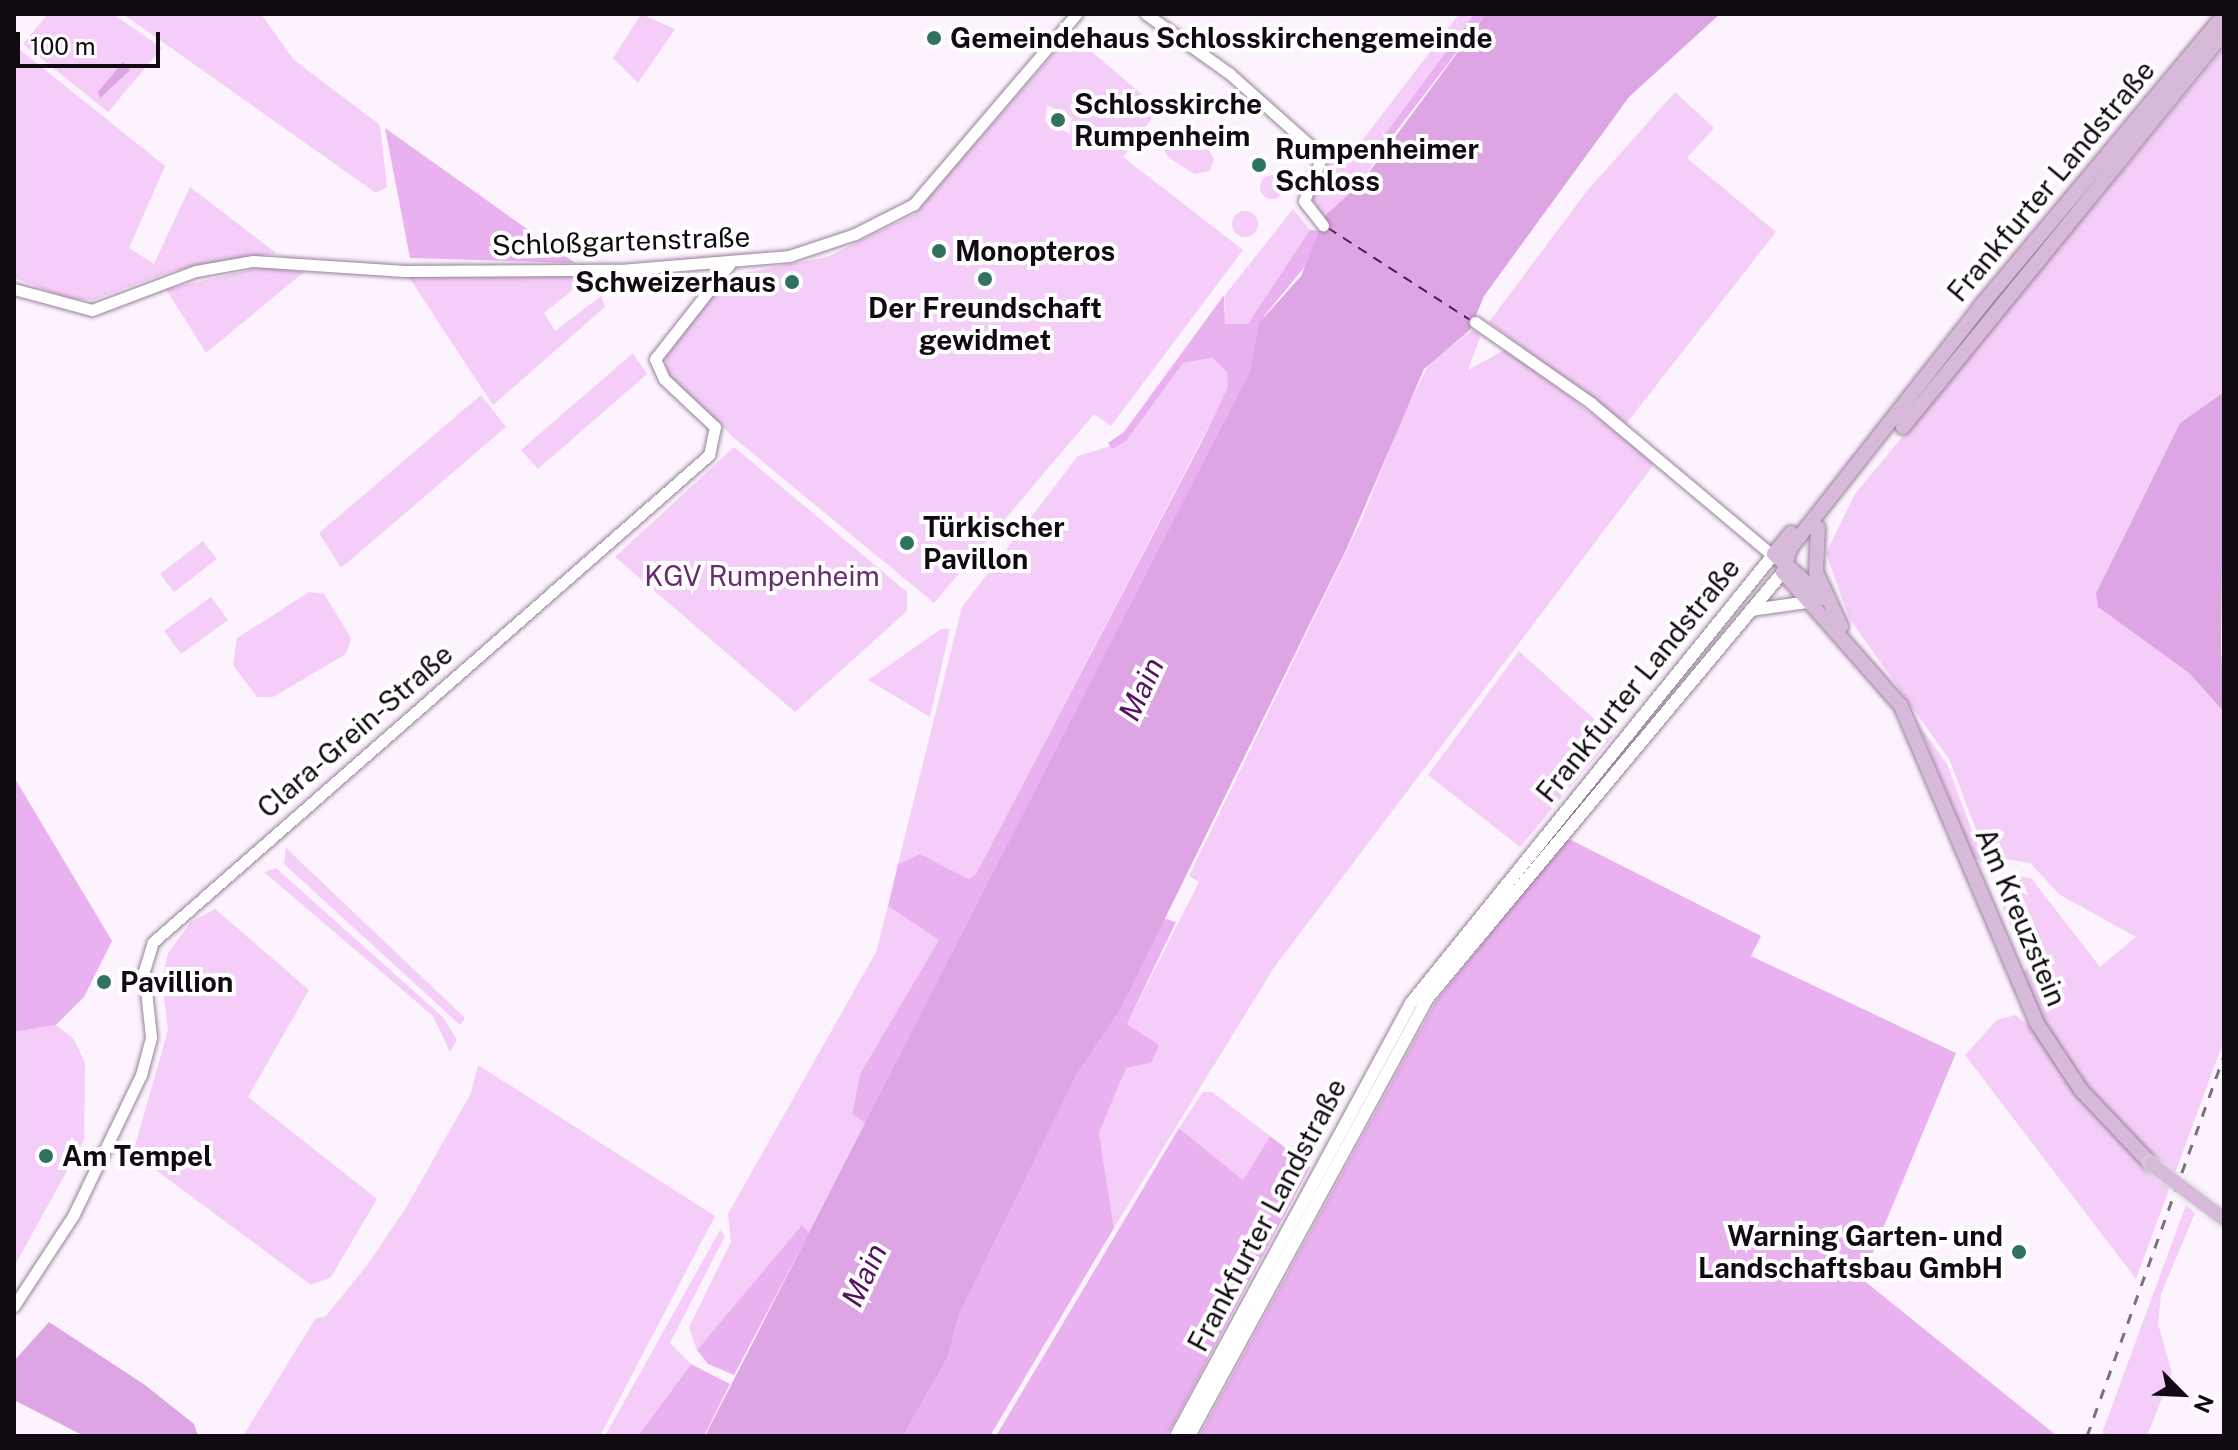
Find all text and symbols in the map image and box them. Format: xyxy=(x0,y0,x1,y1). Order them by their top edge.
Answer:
scale bar xyxy=(20,16,164,66)
place label: Gemeindehaus Schlosskirchengemeinde xyxy=(950,21,1493,55)
marker: Gemeindehaus Schlosskirchengemeinde xyxy=(925,29,943,47)
text: 100 m xyxy=(30,32,96,60)
street label: Frankfurter Landstraße xyxy=(1940,54,2162,308)
place label: Schlosskirche Rumpenheim xyxy=(1074,87,1262,153)
marker: Schlosskirche Rumpenheim xyxy=(1049,111,1067,129)
place label: Rumpenheimer Schloss xyxy=(1275,132,1479,198)
marker: Rumpenheimer Schloss xyxy=(1250,156,1268,174)
street label: Schloßgartenstraße xyxy=(491,220,751,262)
place label: Monopteros xyxy=(955,234,1115,268)
marker: Monopteros xyxy=(930,242,948,260)
place label: Schweizerhaus xyxy=(575,265,776,299)
marker: Der Freundschaft gewidmet xyxy=(976,270,994,288)
marker: Schweizerhaus xyxy=(783,273,801,291)
place label: Der Freundschaft gewidmet xyxy=(868,291,1102,357)
place label: Türkischer Pavillon xyxy=(923,510,1065,576)
marker: Türkischer Pavillon xyxy=(898,534,916,552)
street label: Frankfurter Landstraße xyxy=(1529,551,1747,809)
park label: KGV Rumpenheim xyxy=(644,559,880,593)
street label: Clara-Grein-Straße xyxy=(251,637,459,825)
water label: Main xyxy=(1111,652,1171,726)
street label: Am Kreuzstein xyxy=(1968,823,2074,1011)
place label: Pavillion xyxy=(120,965,233,999)
marker: Pavillion xyxy=(95,973,113,991)
street label: Frankfurter Landstraße xyxy=(1181,1073,1353,1357)
place label: Am Tempel xyxy=(62,1139,212,1173)
marker: Am Tempel xyxy=(37,1147,55,1165)
place label: Warning Garten- und Landschaftsbau GmbH xyxy=(1698,1219,2003,1285)
water label: Main xyxy=(834,1238,894,1312)
marker: Warning Garten- und Landschaftsbau GmbH xyxy=(2010,1243,2028,1261)
north arrow xyxy=(2142,1354,2222,1434)
text: N xyxy=(2189,1391,2219,1417)

